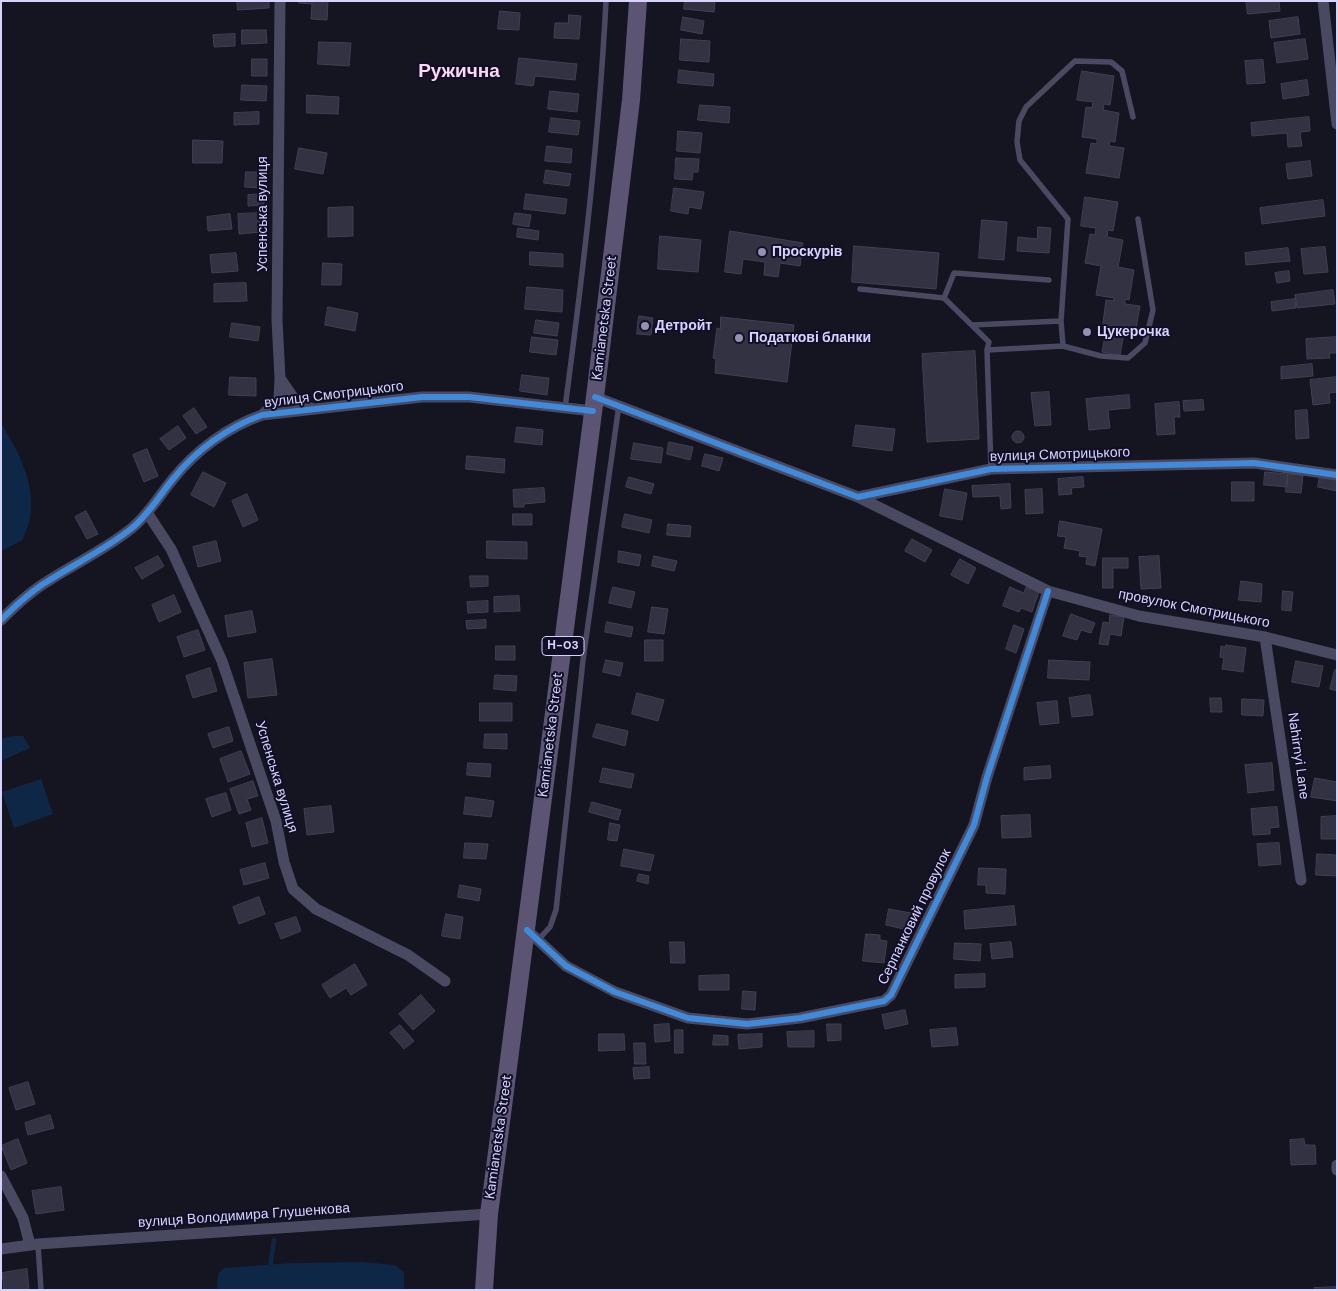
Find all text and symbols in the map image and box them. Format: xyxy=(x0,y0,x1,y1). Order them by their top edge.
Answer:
district label: Ружична xyxy=(418,61,500,83)
street label: Успенська вулиця xyxy=(255,156,271,272)
place label: Проскурів xyxy=(772,244,842,260)
marker: Проскурів xyxy=(756,246,768,258)
street label: Kamianetska Street xyxy=(589,255,621,381)
place label: Детройт xyxy=(655,318,712,334)
marker: Детройт xyxy=(639,320,651,332)
place label: Цукерочка xyxy=(1097,324,1169,340)
marker: Цукерочка xyxy=(1081,326,1093,338)
place label: Податкові бланки xyxy=(749,330,871,346)
marker: Податкові бланки xyxy=(733,332,745,344)
street label: вулиця Смотрицького xyxy=(263,378,405,412)
street label: вулиця Смотрицького xyxy=(990,444,1130,466)
street label: провулок Смотрицького xyxy=(1117,586,1271,632)
road number: Н-03 xyxy=(542,636,584,656)
street label: Kamianetska Street xyxy=(535,672,567,798)
street label: Nahirnyi Lane xyxy=(1284,711,1312,801)
street label: Успенська вулиця xyxy=(251,719,301,835)
street label: Серпанковий провулок xyxy=(875,846,955,988)
street label: Kamianetska Street xyxy=(482,1074,516,1200)
street label: вулиця Володимира Глушенкова xyxy=(138,1200,350,1232)

